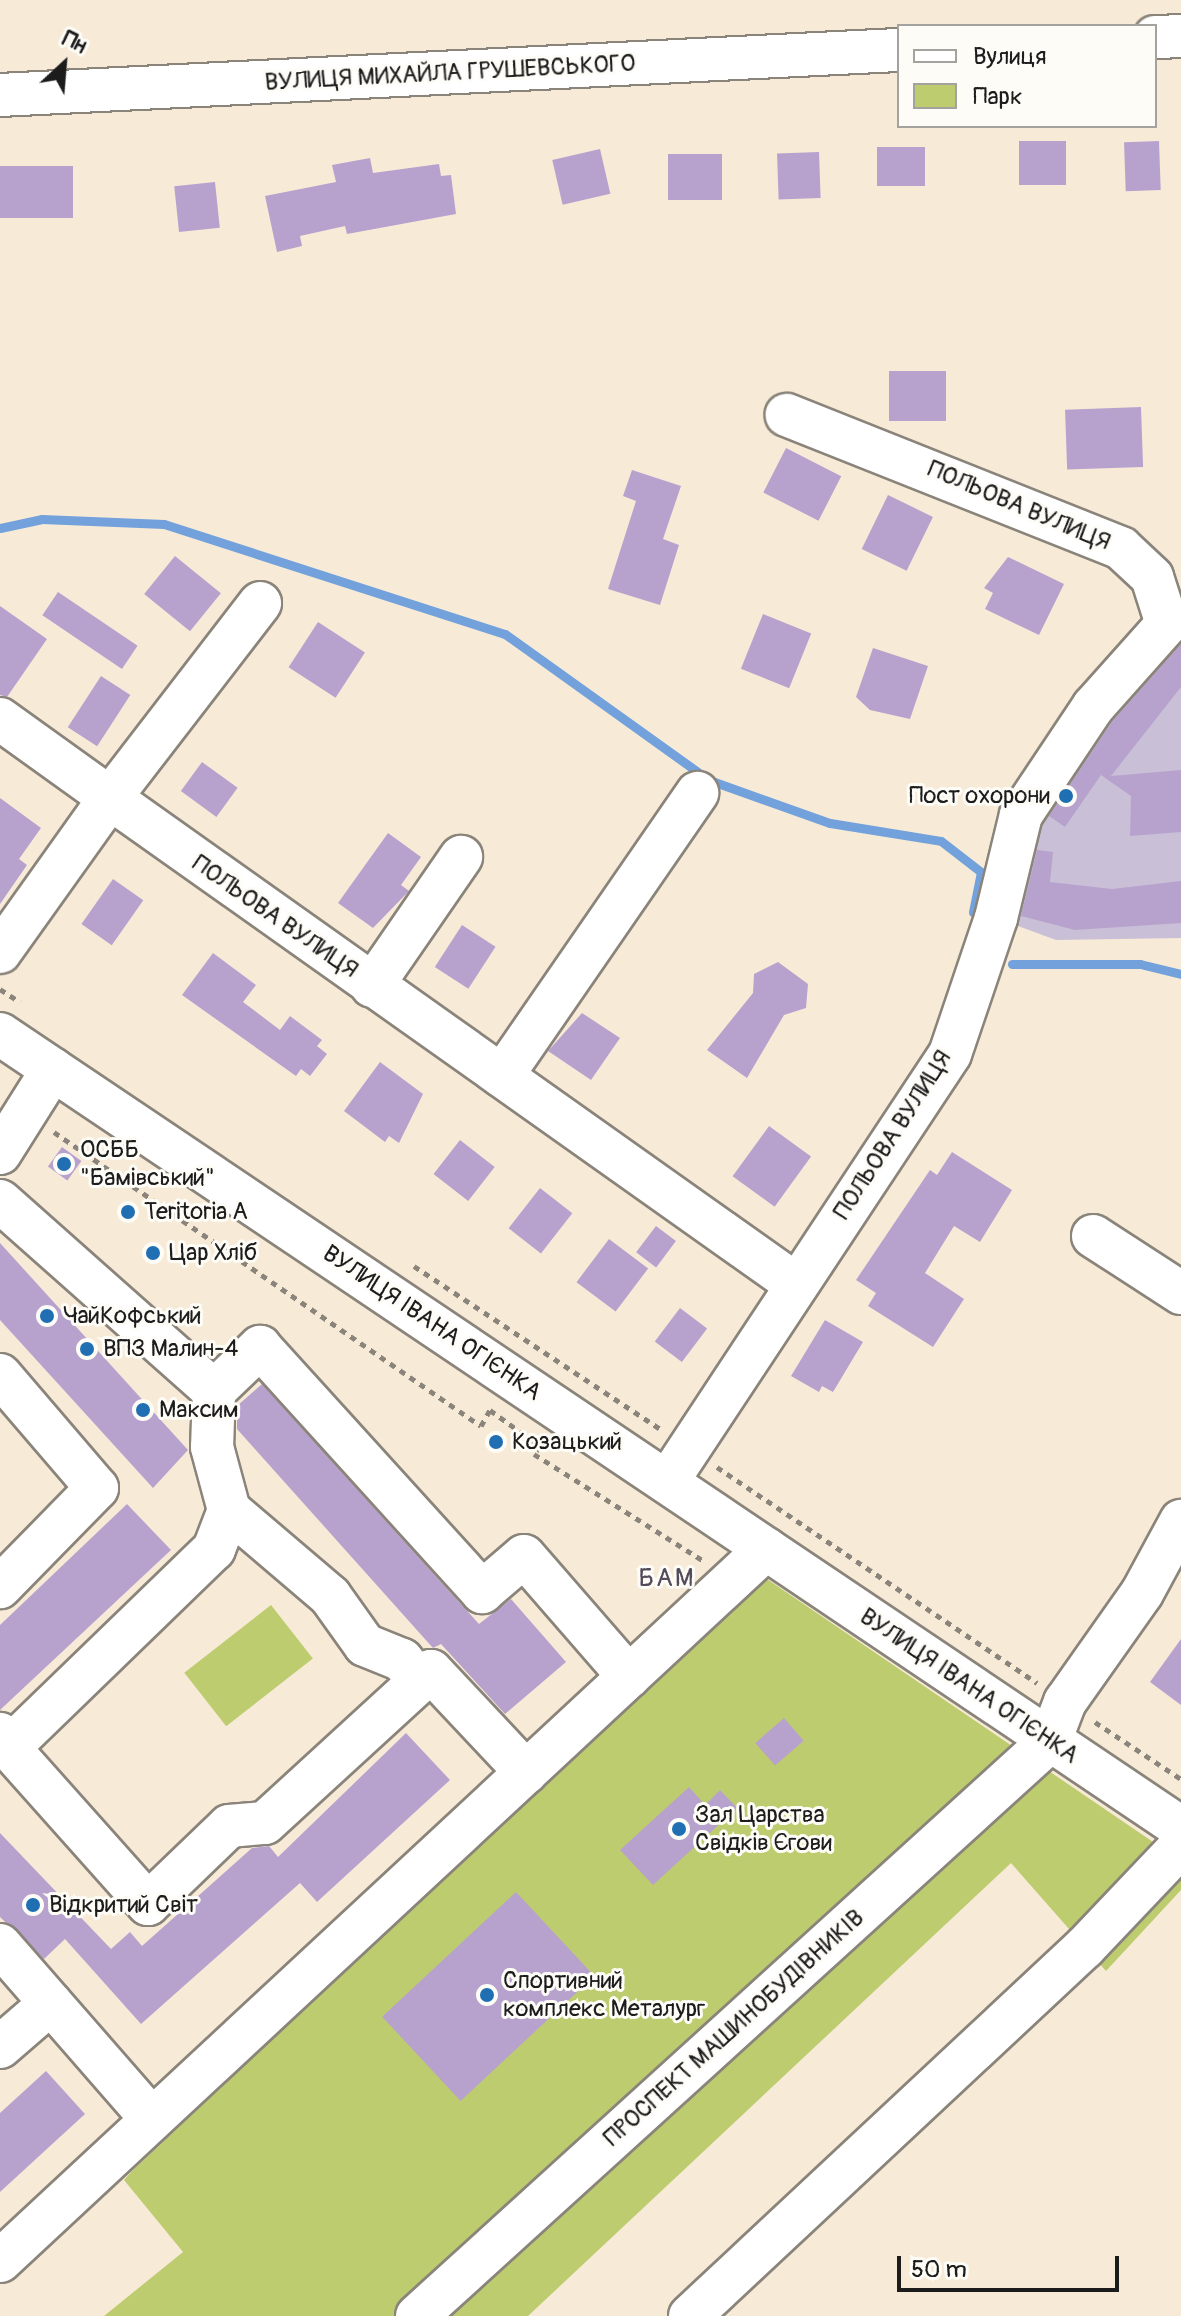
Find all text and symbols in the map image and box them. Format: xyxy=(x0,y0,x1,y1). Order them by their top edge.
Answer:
north arrow xyxy=(24,24,104,104)
legend xyxy=(897,24,1157,128)
text: Пн xyxy=(58,25,92,60)
text: Вулиця xyxy=(973,42,1046,71)
street label: ВУЛИЦЯ МИХАЙЛА ГРУШЕВСЬКОГО xyxy=(264,49,636,97)
text: Парк xyxy=(973,82,1022,111)
street label: ПОЛЬОВА ВУЛИЦЯ xyxy=(923,454,1115,558)
place label: Пост охорони xyxy=(909,782,1050,810)
marker: Пост охорони xyxy=(1057,787,1075,805)
street label: ПОЛЬОВА ВУЛИЦЯ xyxy=(187,849,363,985)
street label: ПОЛЬОВА ВУЛИЦЯ xyxy=(828,1045,958,1225)
place label: ОСББ "Бамівський" xyxy=(80,1136,215,1192)
marker: ОСББ "Бамівський" xyxy=(55,1155,73,1173)
place label: Teritoria A xyxy=(144,1198,248,1226)
marker: Teritoria A xyxy=(119,1203,137,1221)
place label: Цар Хліб xyxy=(169,1239,257,1267)
street label: ВУЛИЦЯ ІВАНА ОГІЄНКА xyxy=(317,1239,547,1407)
marker: Цар Хліб xyxy=(144,1244,162,1262)
place label: ЧайКофський xyxy=(63,1302,202,1330)
marker: ЧайКофський xyxy=(38,1307,56,1325)
place label: ВПЗ Малин-4 xyxy=(103,1335,238,1363)
marker: ВПЗ Малин-4 xyxy=(78,1340,96,1358)
place label: Максим xyxy=(159,1396,239,1424)
marker: Максим xyxy=(134,1401,152,1419)
place label: Козацький xyxy=(512,1428,622,1456)
marker: Козацький xyxy=(487,1433,505,1451)
district label: БАМ xyxy=(638,1563,696,1595)
street label: ВУЛИЦЯ ІВАНА ОГІЄНКА xyxy=(854,1602,1084,1770)
place label: Зал Царства Свідків Єгови xyxy=(695,1801,832,1857)
marker: Зал Царства Свідків Єгови xyxy=(670,1820,688,1838)
place label: Відкритий Світ xyxy=(49,1891,198,1919)
marker: Відкритий Світ xyxy=(24,1896,42,1914)
street label: ПРОСПЕКТ МАШИНОБУДІВНИКІВ xyxy=(598,1903,870,2153)
place label: Спортивний комплекс Металург xyxy=(503,1967,705,2023)
marker: Спортивний комплекс Металург xyxy=(478,1986,496,2004)
scale bar xyxy=(901,2240,1123,2290)
text: 50 m xyxy=(911,2255,967,2284)

